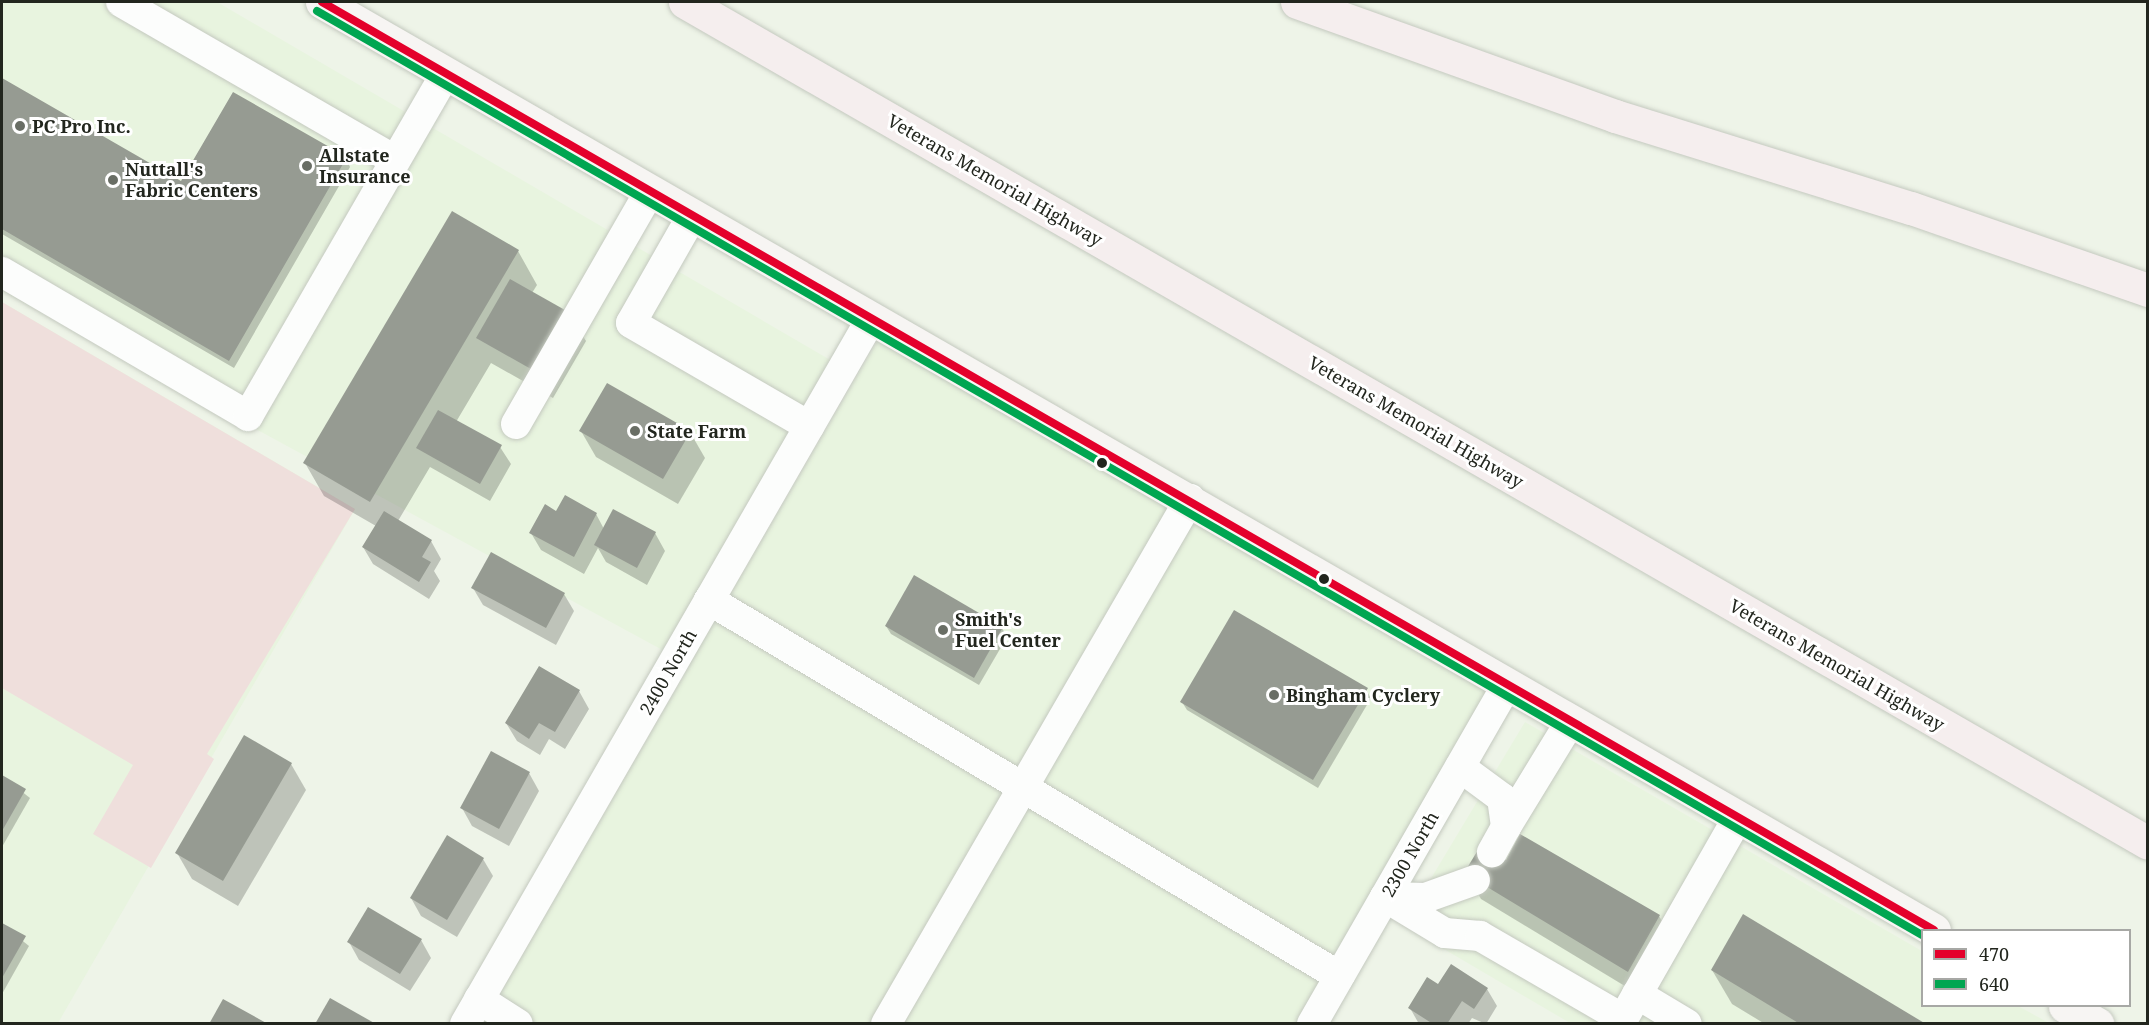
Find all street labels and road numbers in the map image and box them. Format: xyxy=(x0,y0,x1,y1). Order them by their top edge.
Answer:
street label: Veterans Memorial Highway xyxy=(884,110,1106,250)
street label: Veterans Memorial Highway xyxy=(1305,352,1527,492)
street label: Veterans Memorial Highway xyxy=(1726,595,1948,735)
street label: 2400 North xyxy=(635,625,701,719)
street label: 2300 North xyxy=(1377,807,1443,901)

